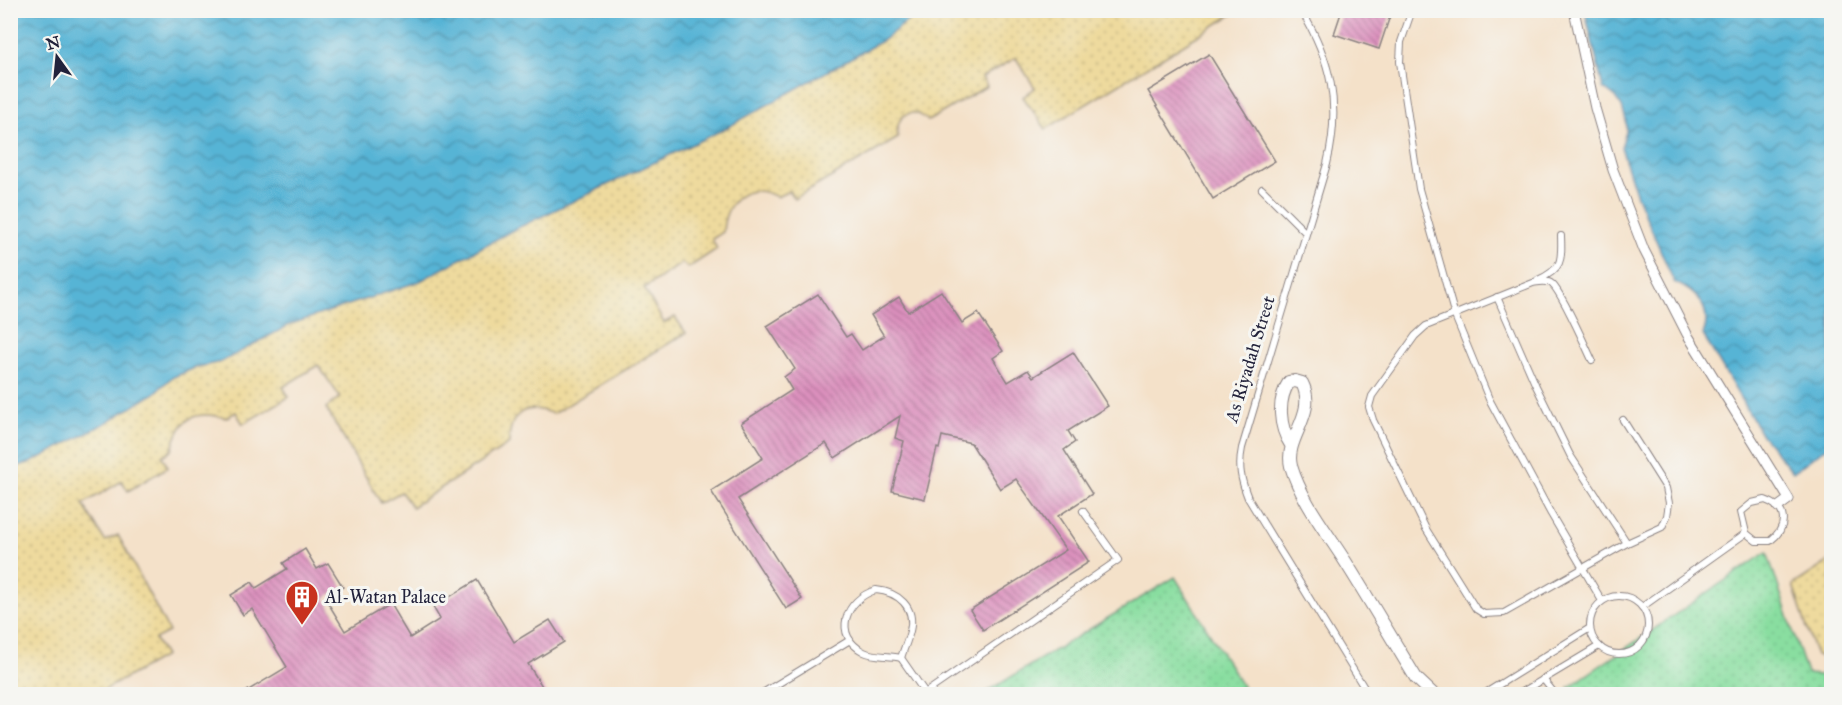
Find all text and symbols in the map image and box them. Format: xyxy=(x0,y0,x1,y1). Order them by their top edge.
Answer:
north arrow xyxy=(27,27,87,87)
text: N xyxy=(44,32,63,54)
street label: As Riyadah Street xyxy=(1220,293,1280,426)
building icon: Al-Watan Palace xyxy=(284,579,320,626)
place label: Al-Watan Palace xyxy=(324,586,446,608)

